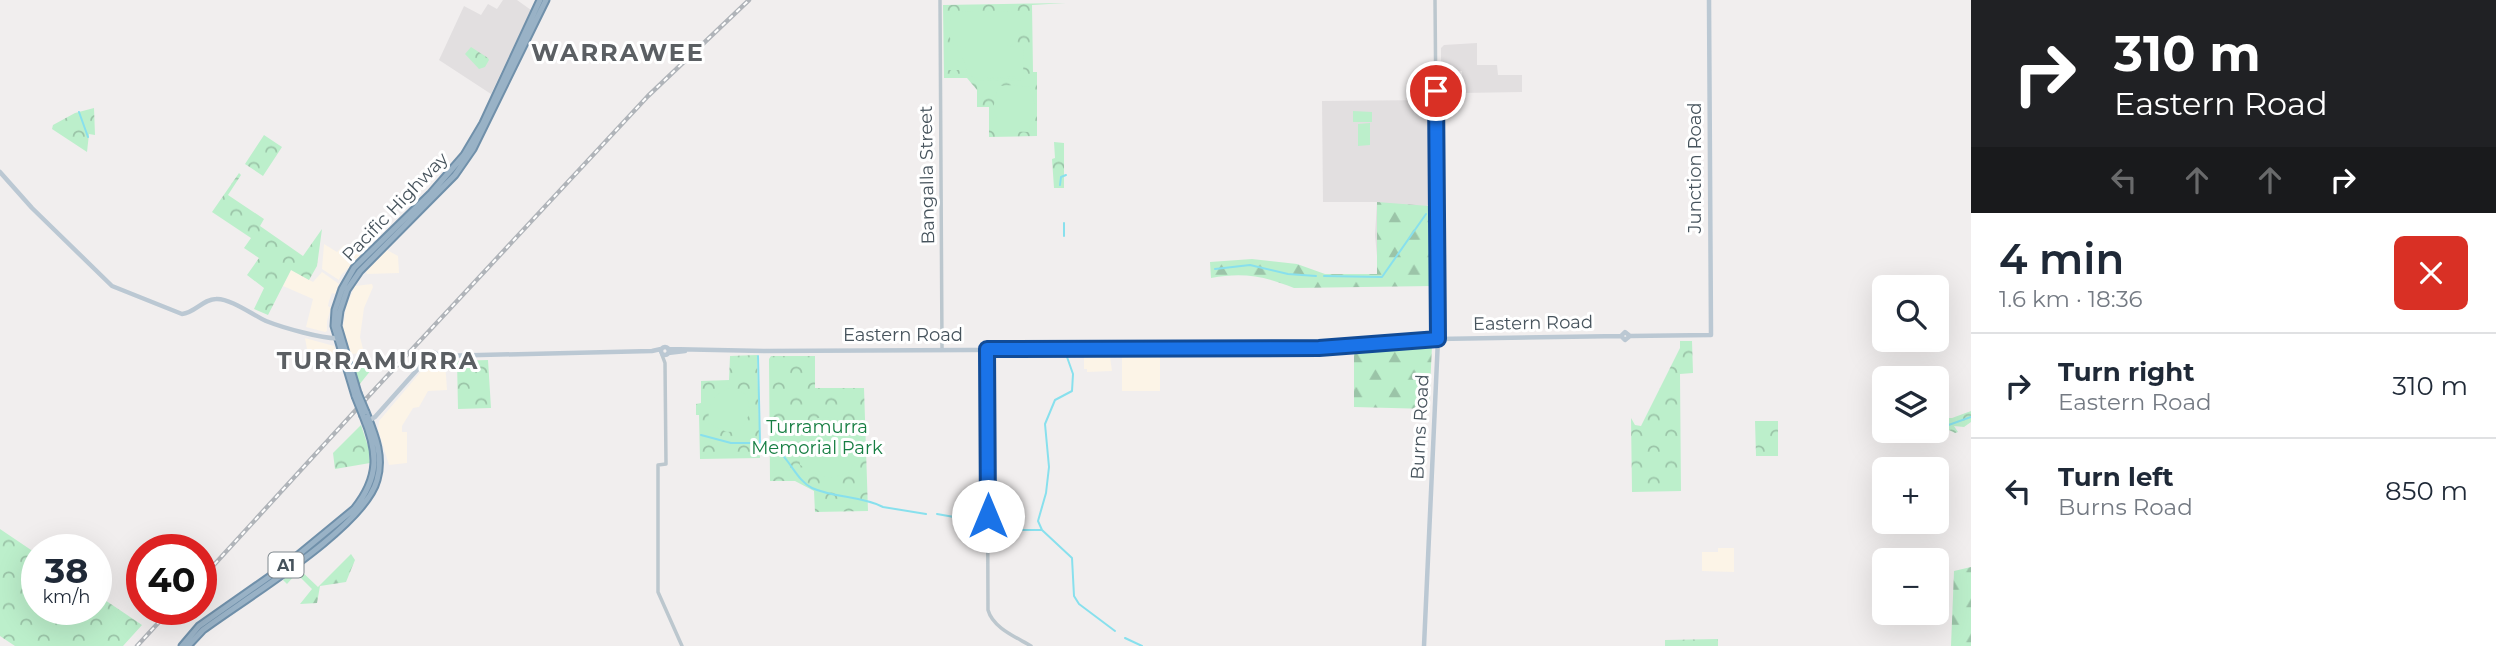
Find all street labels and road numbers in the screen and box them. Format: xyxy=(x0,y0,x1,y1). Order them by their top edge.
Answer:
street label: Junction Road xyxy=(1684,103,1706,234)
street label: Bangalla Street xyxy=(915,105,939,245)
street label: Pacific Highway xyxy=(337,148,453,266)
street label: Eastern Road xyxy=(1473,311,1593,335)
street label: Eastern Road xyxy=(843,324,963,346)
street label: Burns Road xyxy=(1406,374,1434,480)
road number: A1 xyxy=(268,552,304,578)

